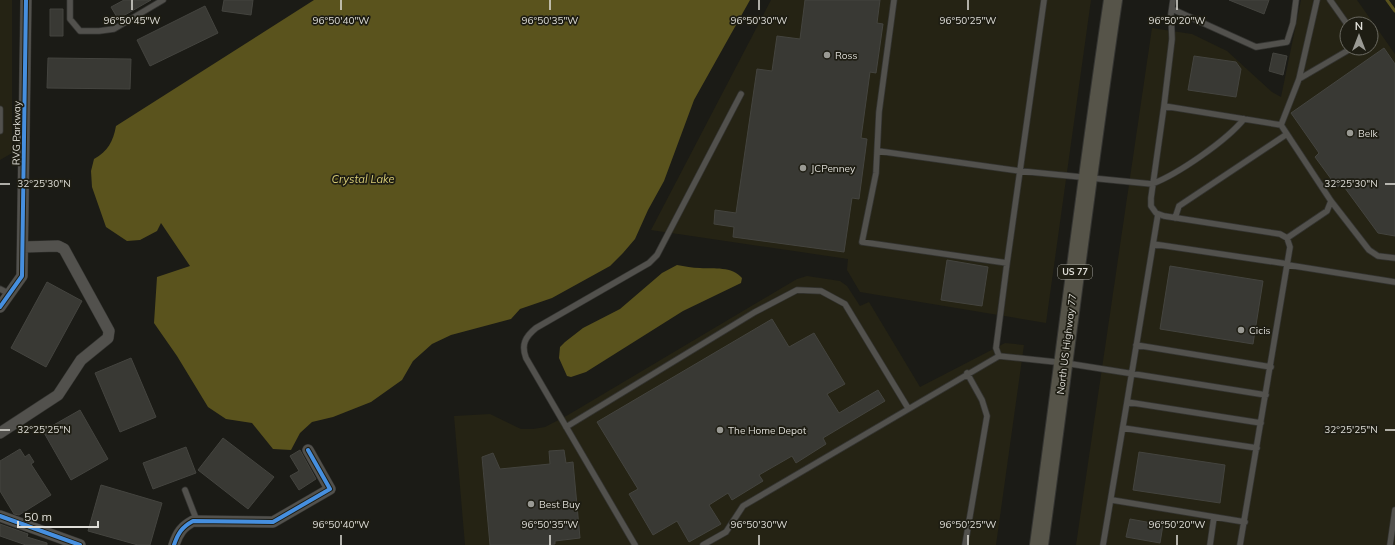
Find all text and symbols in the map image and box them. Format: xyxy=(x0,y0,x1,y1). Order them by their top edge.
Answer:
text: 96°50'45"W xyxy=(104,14,160,27)
text: 96°50'40"W xyxy=(313,14,369,27)
text: 96°50'35"W xyxy=(522,14,578,27)
text: 96°50'30"W xyxy=(731,14,787,27)
text: 96°50'25"W xyxy=(940,14,996,27)
text: 96°50'20"W xyxy=(1149,14,1205,27)
north arrow xyxy=(1339,16,1379,56)
text: N xyxy=(1355,19,1363,33)
place label: Ross xyxy=(835,49,857,62)
marker: Ross xyxy=(822,50,832,60)
street label: RVG Parkway xyxy=(9,100,24,165)
place label: Belk xyxy=(1358,127,1379,140)
marker: Belk xyxy=(1345,128,1355,138)
place label: JCPenney xyxy=(811,162,856,175)
marker: JCPenney xyxy=(798,163,808,173)
water label: Crystal Lake xyxy=(331,172,395,186)
text: 32°25'30"N xyxy=(17,177,71,190)
text: 32°25'30"N xyxy=(1324,177,1378,190)
road number: US 77 xyxy=(1058,265,1092,279)
street label: North US Highway 77 xyxy=(1054,293,1079,395)
place label: Cicis xyxy=(1249,324,1271,337)
marker: Cicis xyxy=(1236,325,1246,335)
text: 32°25'25"N xyxy=(17,423,71,436)
text: 32°25'25"N xyxy=(1324,423,1378,436)
place label: The Home Depot xyxy=(728,424,807,437)
marker: The Home Depot xyxy=(715,425,725,435)
place label: Best Buy xyxy=(539,498,581,511)
marker: Best Buy xyxy=(526,499,536,509)
scale bar xyxy=(18,503,98,529)
text: 50 m xyxy=(24,509,52,524)
text: 96°50'40"W xyxy=(313,518,369,531)
text: 96°50'35"W xyxy=(522,518,578,531)
text: 96°50'30"W xyxy=(731,518,787,531)
text: 96°50'25"W xyxy=(940,518,996,531)
text: 96°50'20"W xyxy=(1149,518,1205,531)

